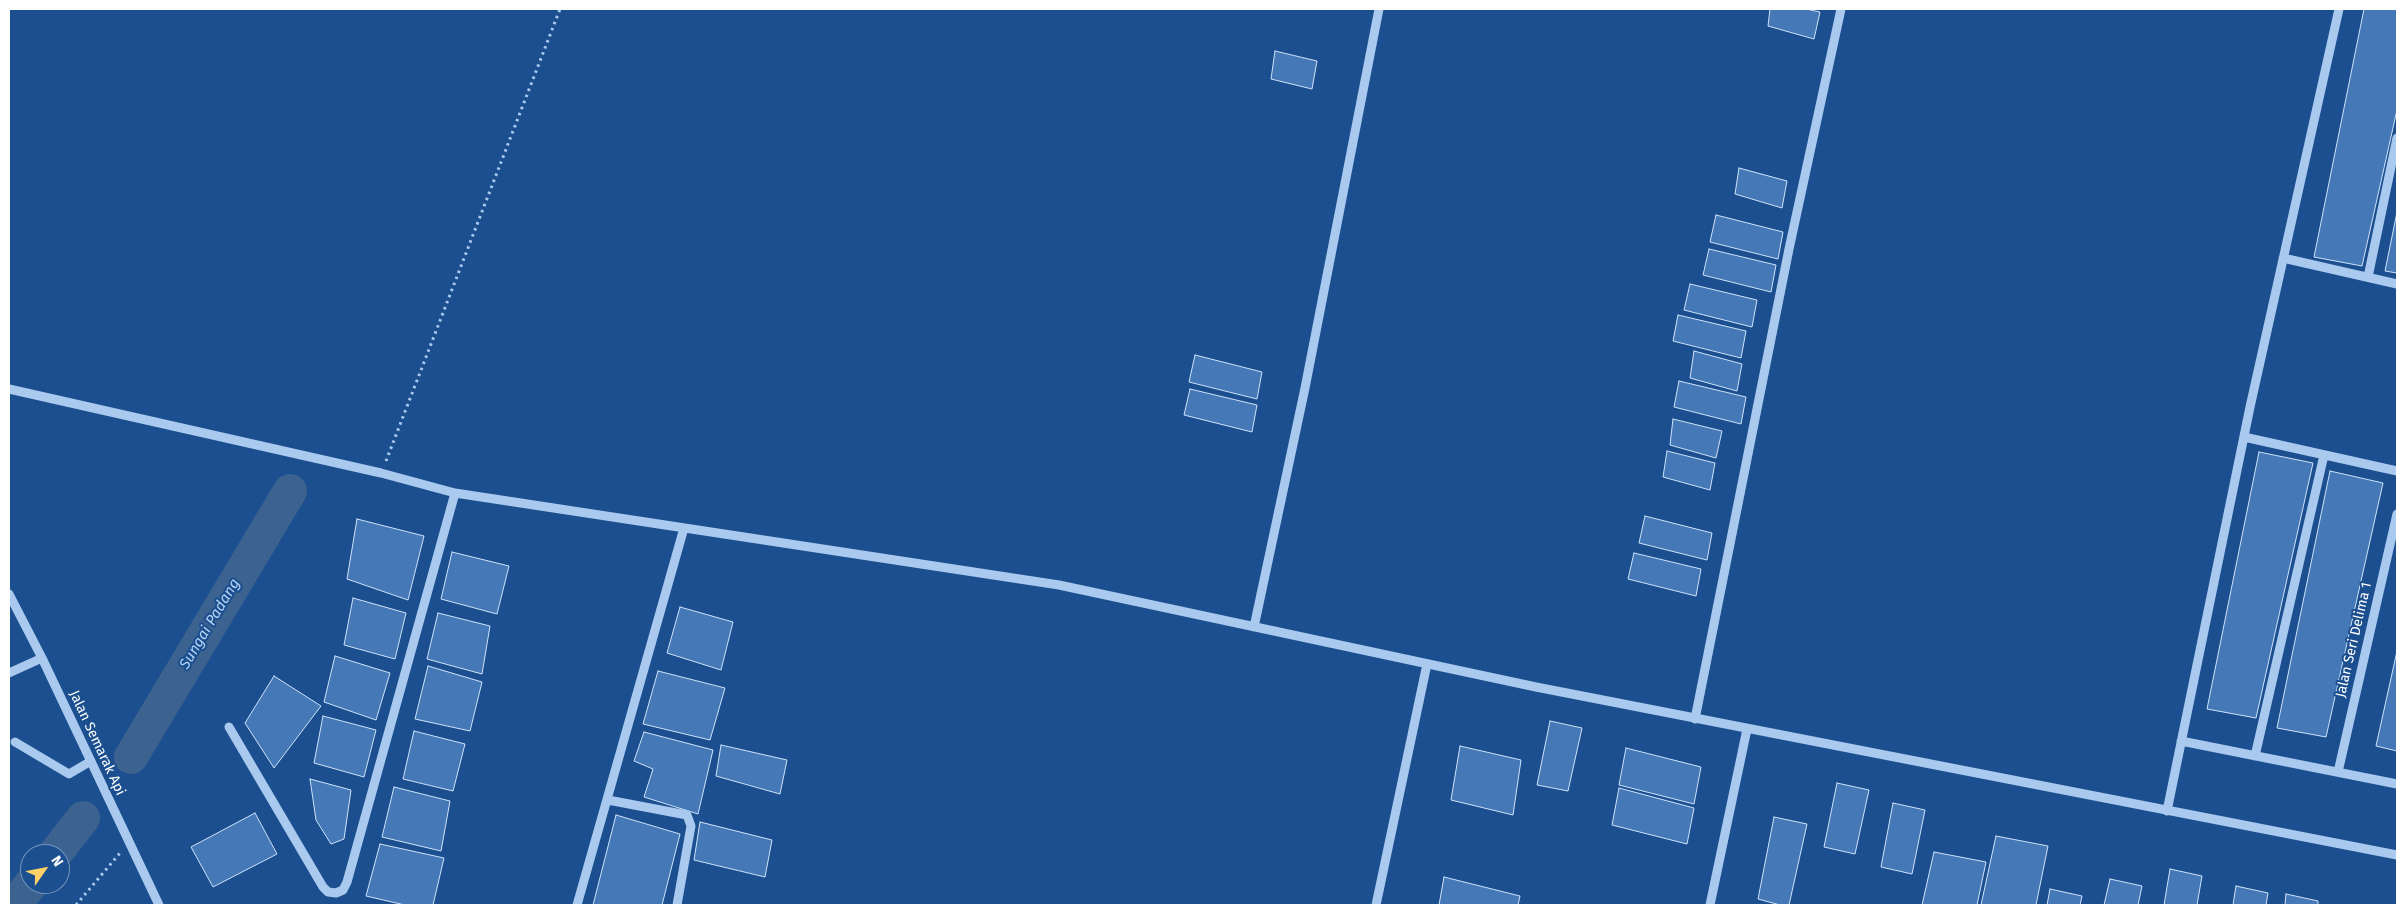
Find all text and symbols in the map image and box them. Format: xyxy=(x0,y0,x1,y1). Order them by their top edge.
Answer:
water label: Sungai Padang xyxy=(176,576,244,672)
street label: Jalan Seri Delima 1 xyxy=(2333,581,2375,699)
street label: Jalan Semarak Api xyxy=(65,688,129,798)
north arrow xyxy=(20,844,70,894)
text: N xyxy=(47,853,67,870)

